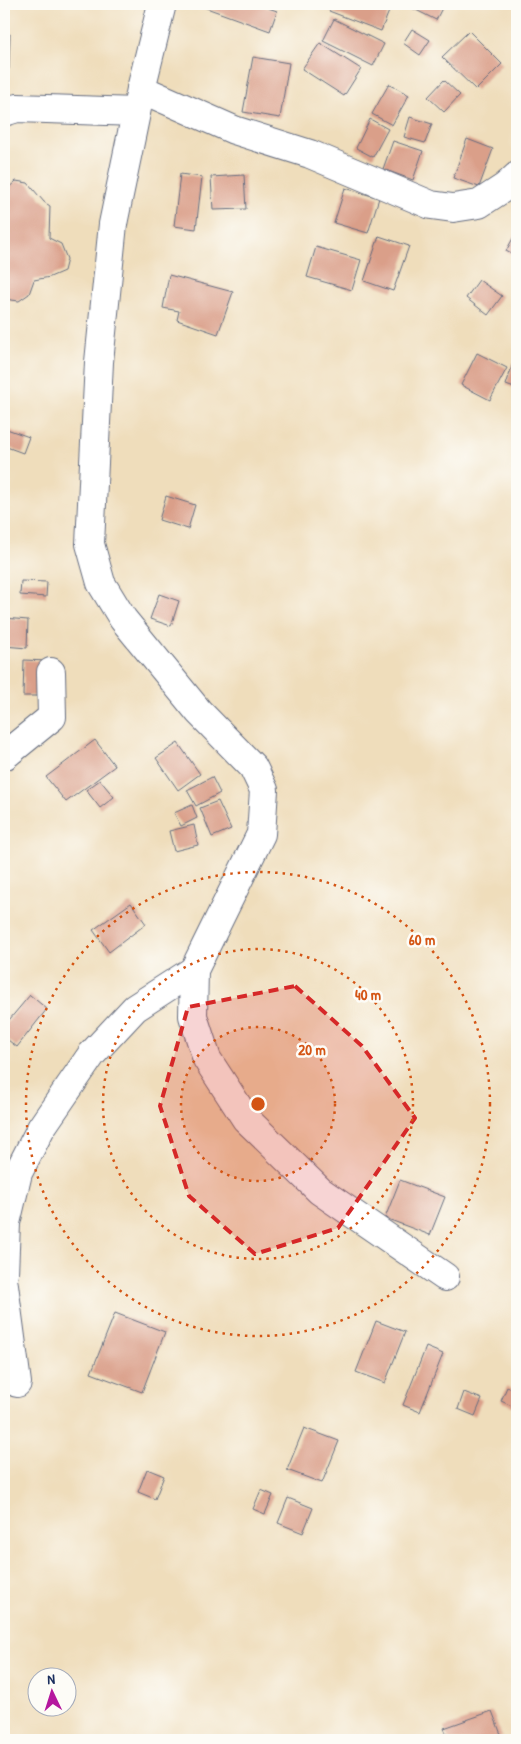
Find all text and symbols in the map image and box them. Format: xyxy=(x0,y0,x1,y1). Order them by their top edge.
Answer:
text: 60 m xyxy=(409,929,435,950)
text: 40 m xyxy=(355,984,381,1005)
text: 20 m xyxy=(298,1039,326,1060)
centre of rings xyxy=(249,1095,267,1113)
north arrow xyxy=(28,1666,78,1716)
text: N xyxy=(47,1669,56,1688)

